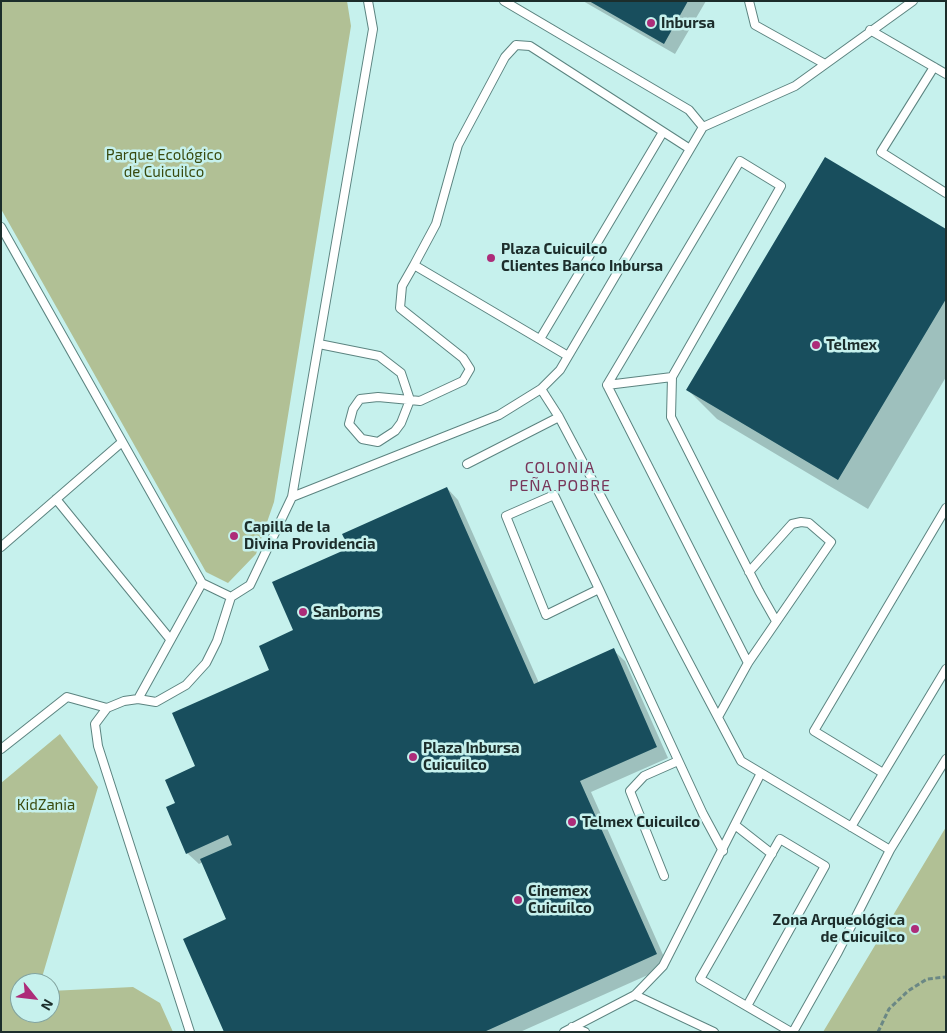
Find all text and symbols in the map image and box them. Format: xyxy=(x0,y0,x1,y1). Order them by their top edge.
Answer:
place label: Inbursa xyxy=(661,14,715,32)
marker: Inbursa xyxy=(645,17,657,29)
park label: Parque Ecológico de Cuicuilco xyxy=(106,146,222,181)
place label: Plaza Cuicuilco Clientes Banco Inbursa xyxy=(501,240,663,275)
marker: Plaza Cuicuilco Clientes Banco Inbursa xyxy=(485,252,497,264)
place label: Telmex xyxy=(826,336,877,354)
marker: Telmex xyxy=(810,339,822,351)
district label: COLONIA PEÑA POBRE xyxy=(508,458,612,496)
place label: Capilla de la Divina Providencia xyxy=(244,518,375,553)
marker: Capilla de la Divina Providencia xyxy=(228,530,240,542)
place label: Sanborns xyxy=(313,603,380,621)
marker: Sanborns xyxy=(297,606,309,618)
place label: Plaza Inbursa Cuicuilco xyxy=(423,739,520,774)
marker: Plaza Inbursa Cuicuilco xyxy=(407,751,419,763)
park label: KidZania xyxy=(17,796,75,814)
place label: Telmex Cuicuilco xyxy=(582,813,700,831)
marker: Telmex Cuicuilco xyxy=(566,816,578,828)
place label: Cinemex Cuicuilco xyxy=(528,882,592,917)
marker: Cinemex Cuicuilco xyxy=(512,894,524,906)
place label: Zona Arqueológica de Cuicuilco xyxy=(773,911,905,946)
marker: Zona Arqueológica de Cuicuilco xyxy=(909,923,921,935)
north arrow xyxy=(10,973,60,1023)
text: N xyxy=(38,996,58,1014)

